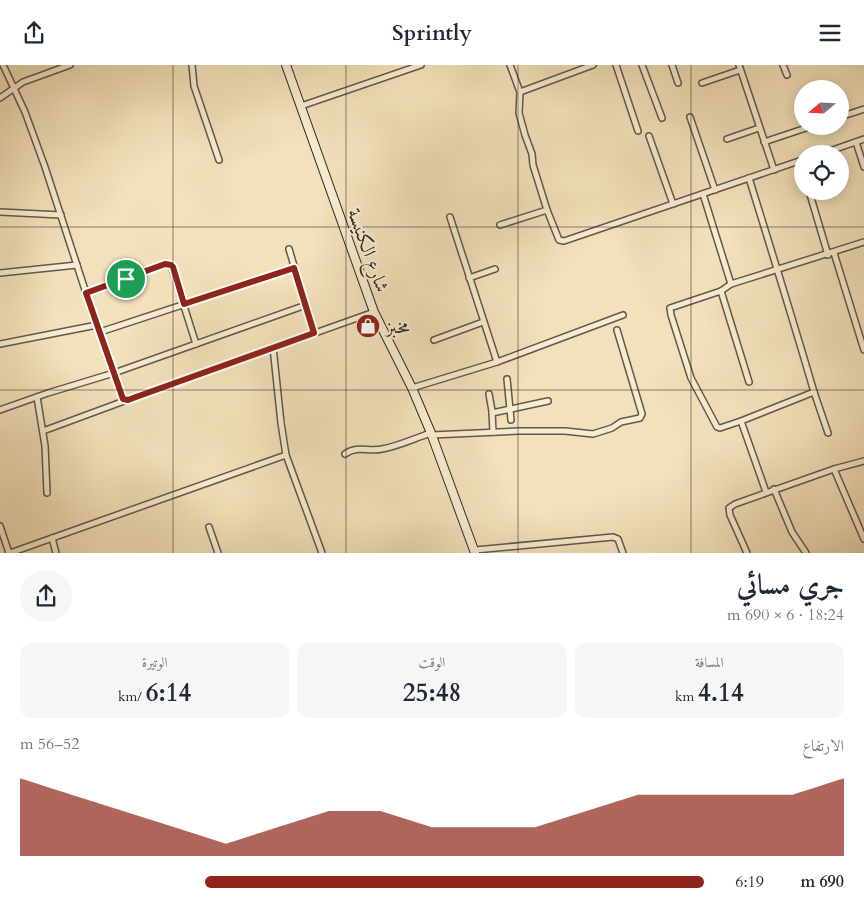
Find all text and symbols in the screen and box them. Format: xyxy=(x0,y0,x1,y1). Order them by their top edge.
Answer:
text: Sprintly xyxy=(392,18,472,48)
icon: share xyxy=(20,19,48,47)
icon: menu xyxy=(816,19,844,47)
north arrow xyxy=(794,80,849,135)
map controls xyxy=(794,80,849,200)
button: locate xyxy=(794,145,849,200)
street label: شارع الكنيسة xyxy=(339,205,395,297)
pin xyxy=(105,258,147,300)
icon: arrive xyxy=(112,265,140,293)
shop icon: مخبز xyxy=(355,313,381,339)
place label: مخبز xyxy=(384,314,410,340)
text: جري مسائي xyxy=(737,566,844,604)
button: share xyxy=(20,570,72,622)
text: 18:24 · 6 × 690 m xyxy=(727,604,844,626)
text: الوتيرة xyxy=(142,653,168,672)
text: الوقت xyxy=(419,653,445,672)
text: المسافة xyxy=(695,653,724,672)
text: 6:14 xyxy=(146,676,191,710)
text: 25:48 xyxy=(403,676,461,710)
text: 4.14 xyxy=(698,676,744,710)
text: /km xyxy=(118,687,146,706)
text: km xyxy=(675,687,698,706)
text: 52–56 m xyxy=(20,733,79,755)
text: الارتفاع xyxy=(802,735,844,757)
text: 6:19 xyxy=(735,871,764,893)
text: 690 m xyxy=(800,871,844,893)

